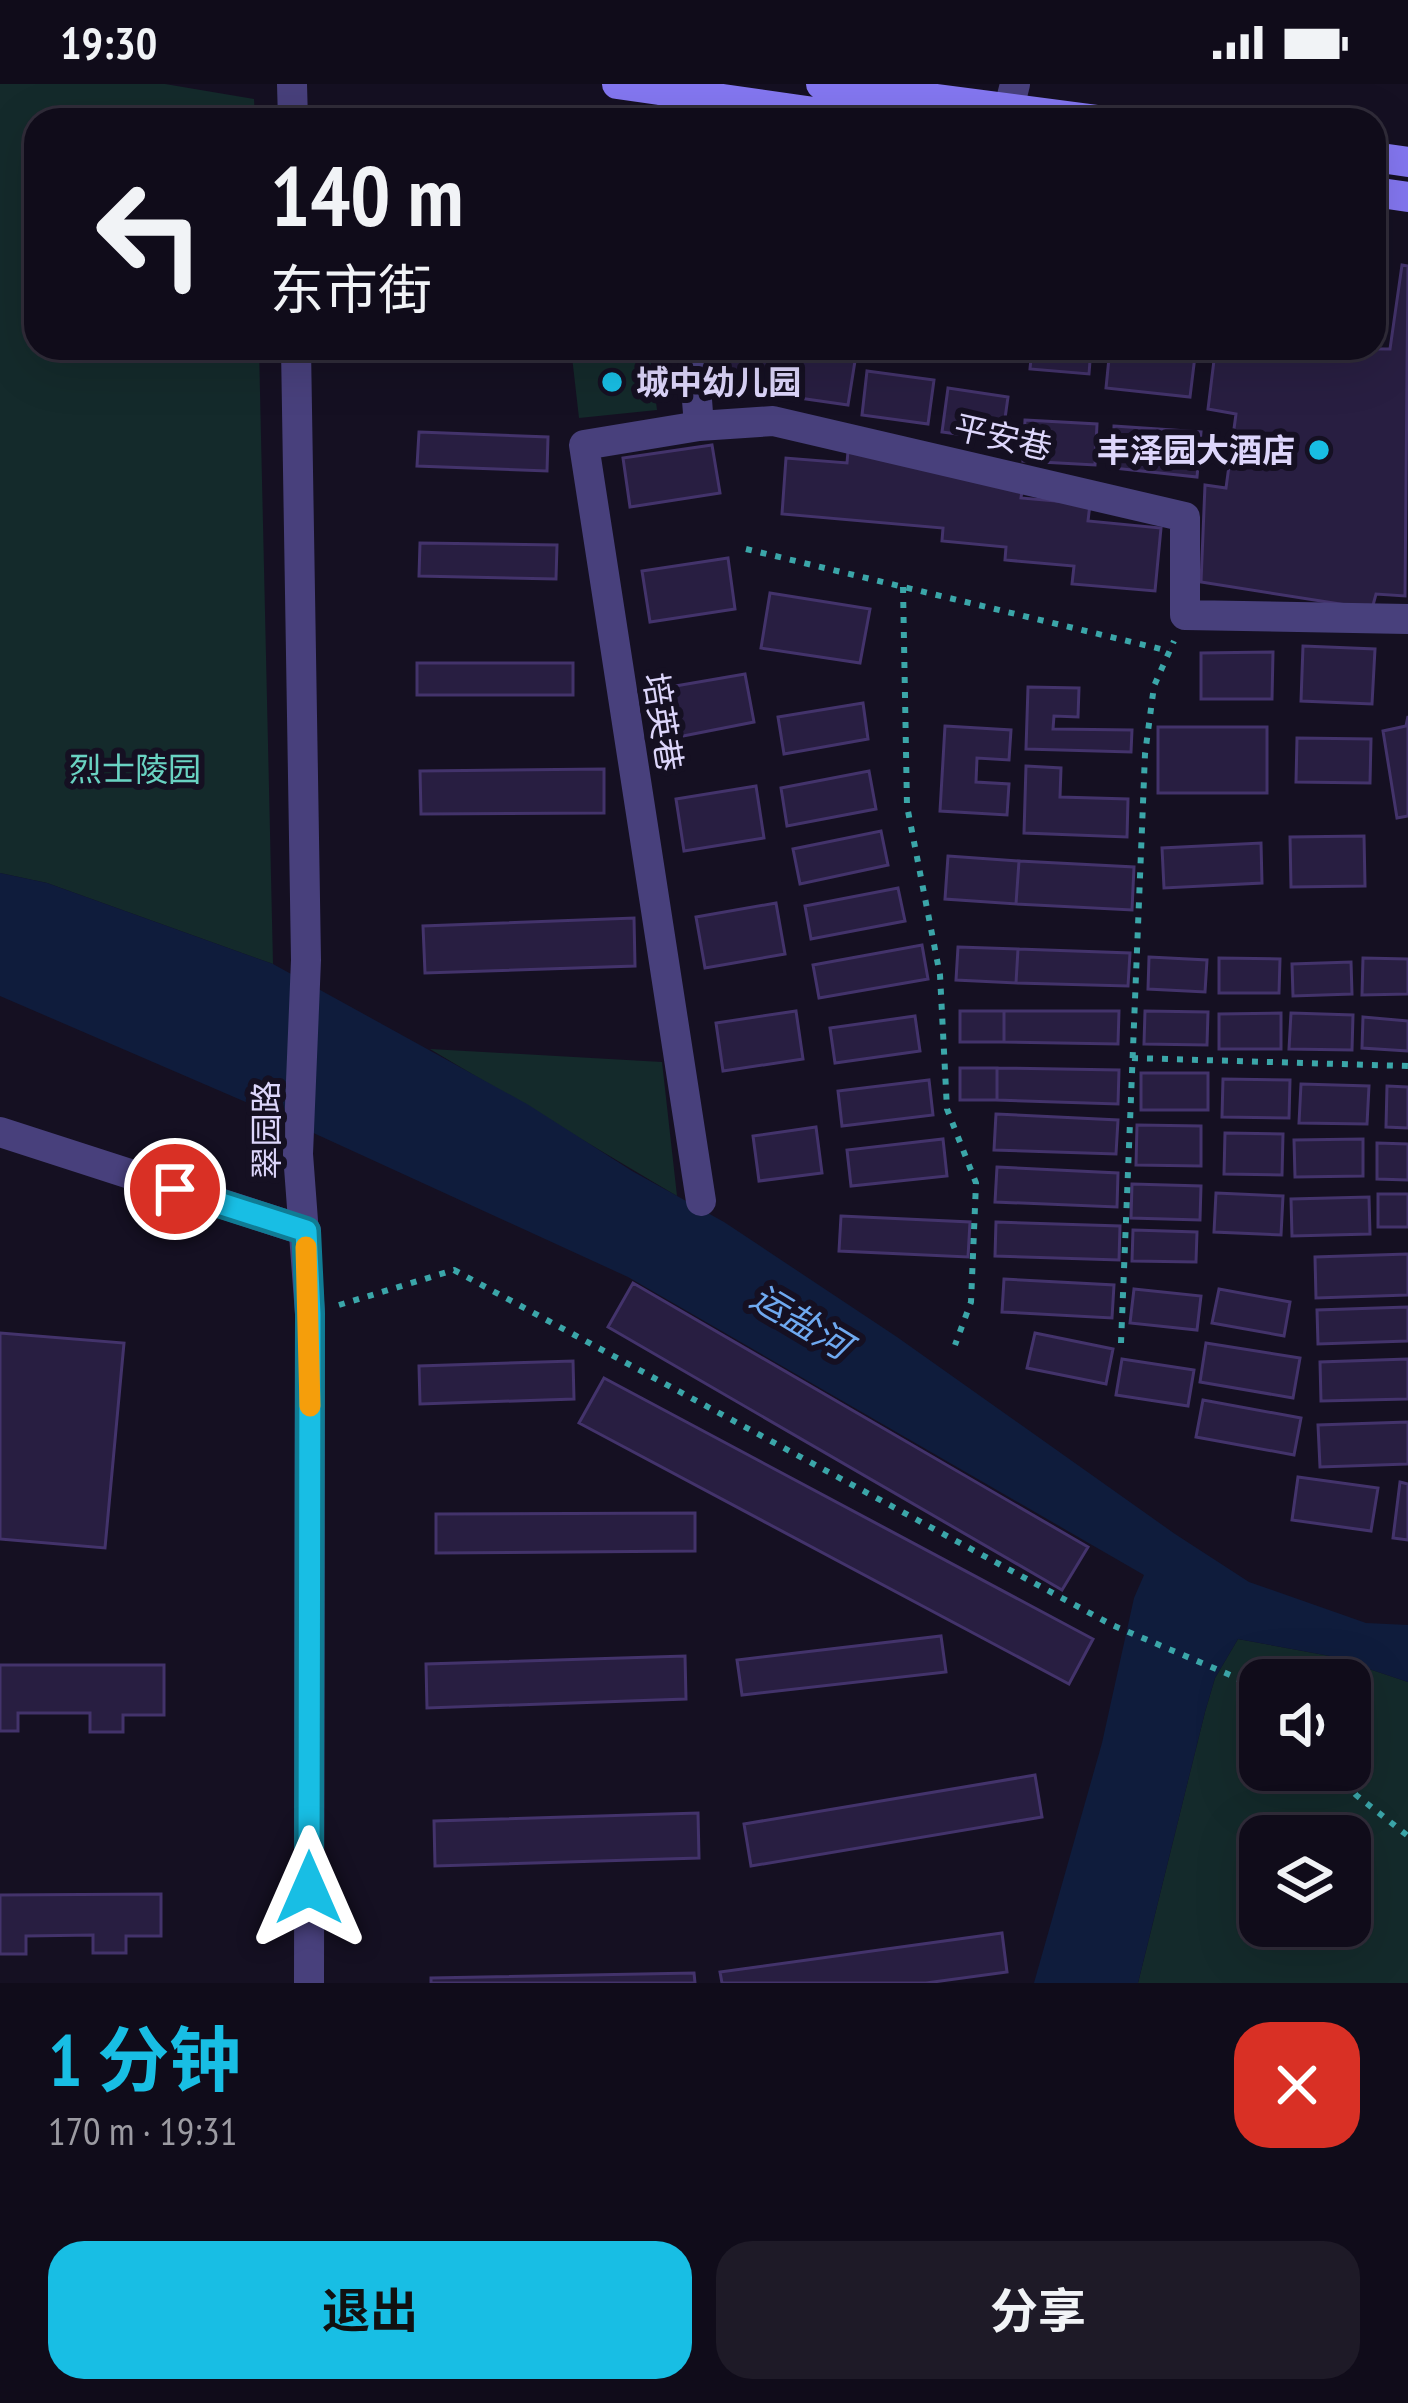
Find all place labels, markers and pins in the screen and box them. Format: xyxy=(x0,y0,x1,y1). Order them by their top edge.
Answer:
place label: 城中幼儿园 xyxy=(636,360,801,403)
marker: 城中幼儿园 xyxy=(599,369,625,395)
place label: 丰泽园大酒店 xyxy=(1097,428,1295,471)
marker: 丰泽园大酒店 xyxy=(1306,437,1332,463)
pin xyxy=(124,1138,226,1240)

